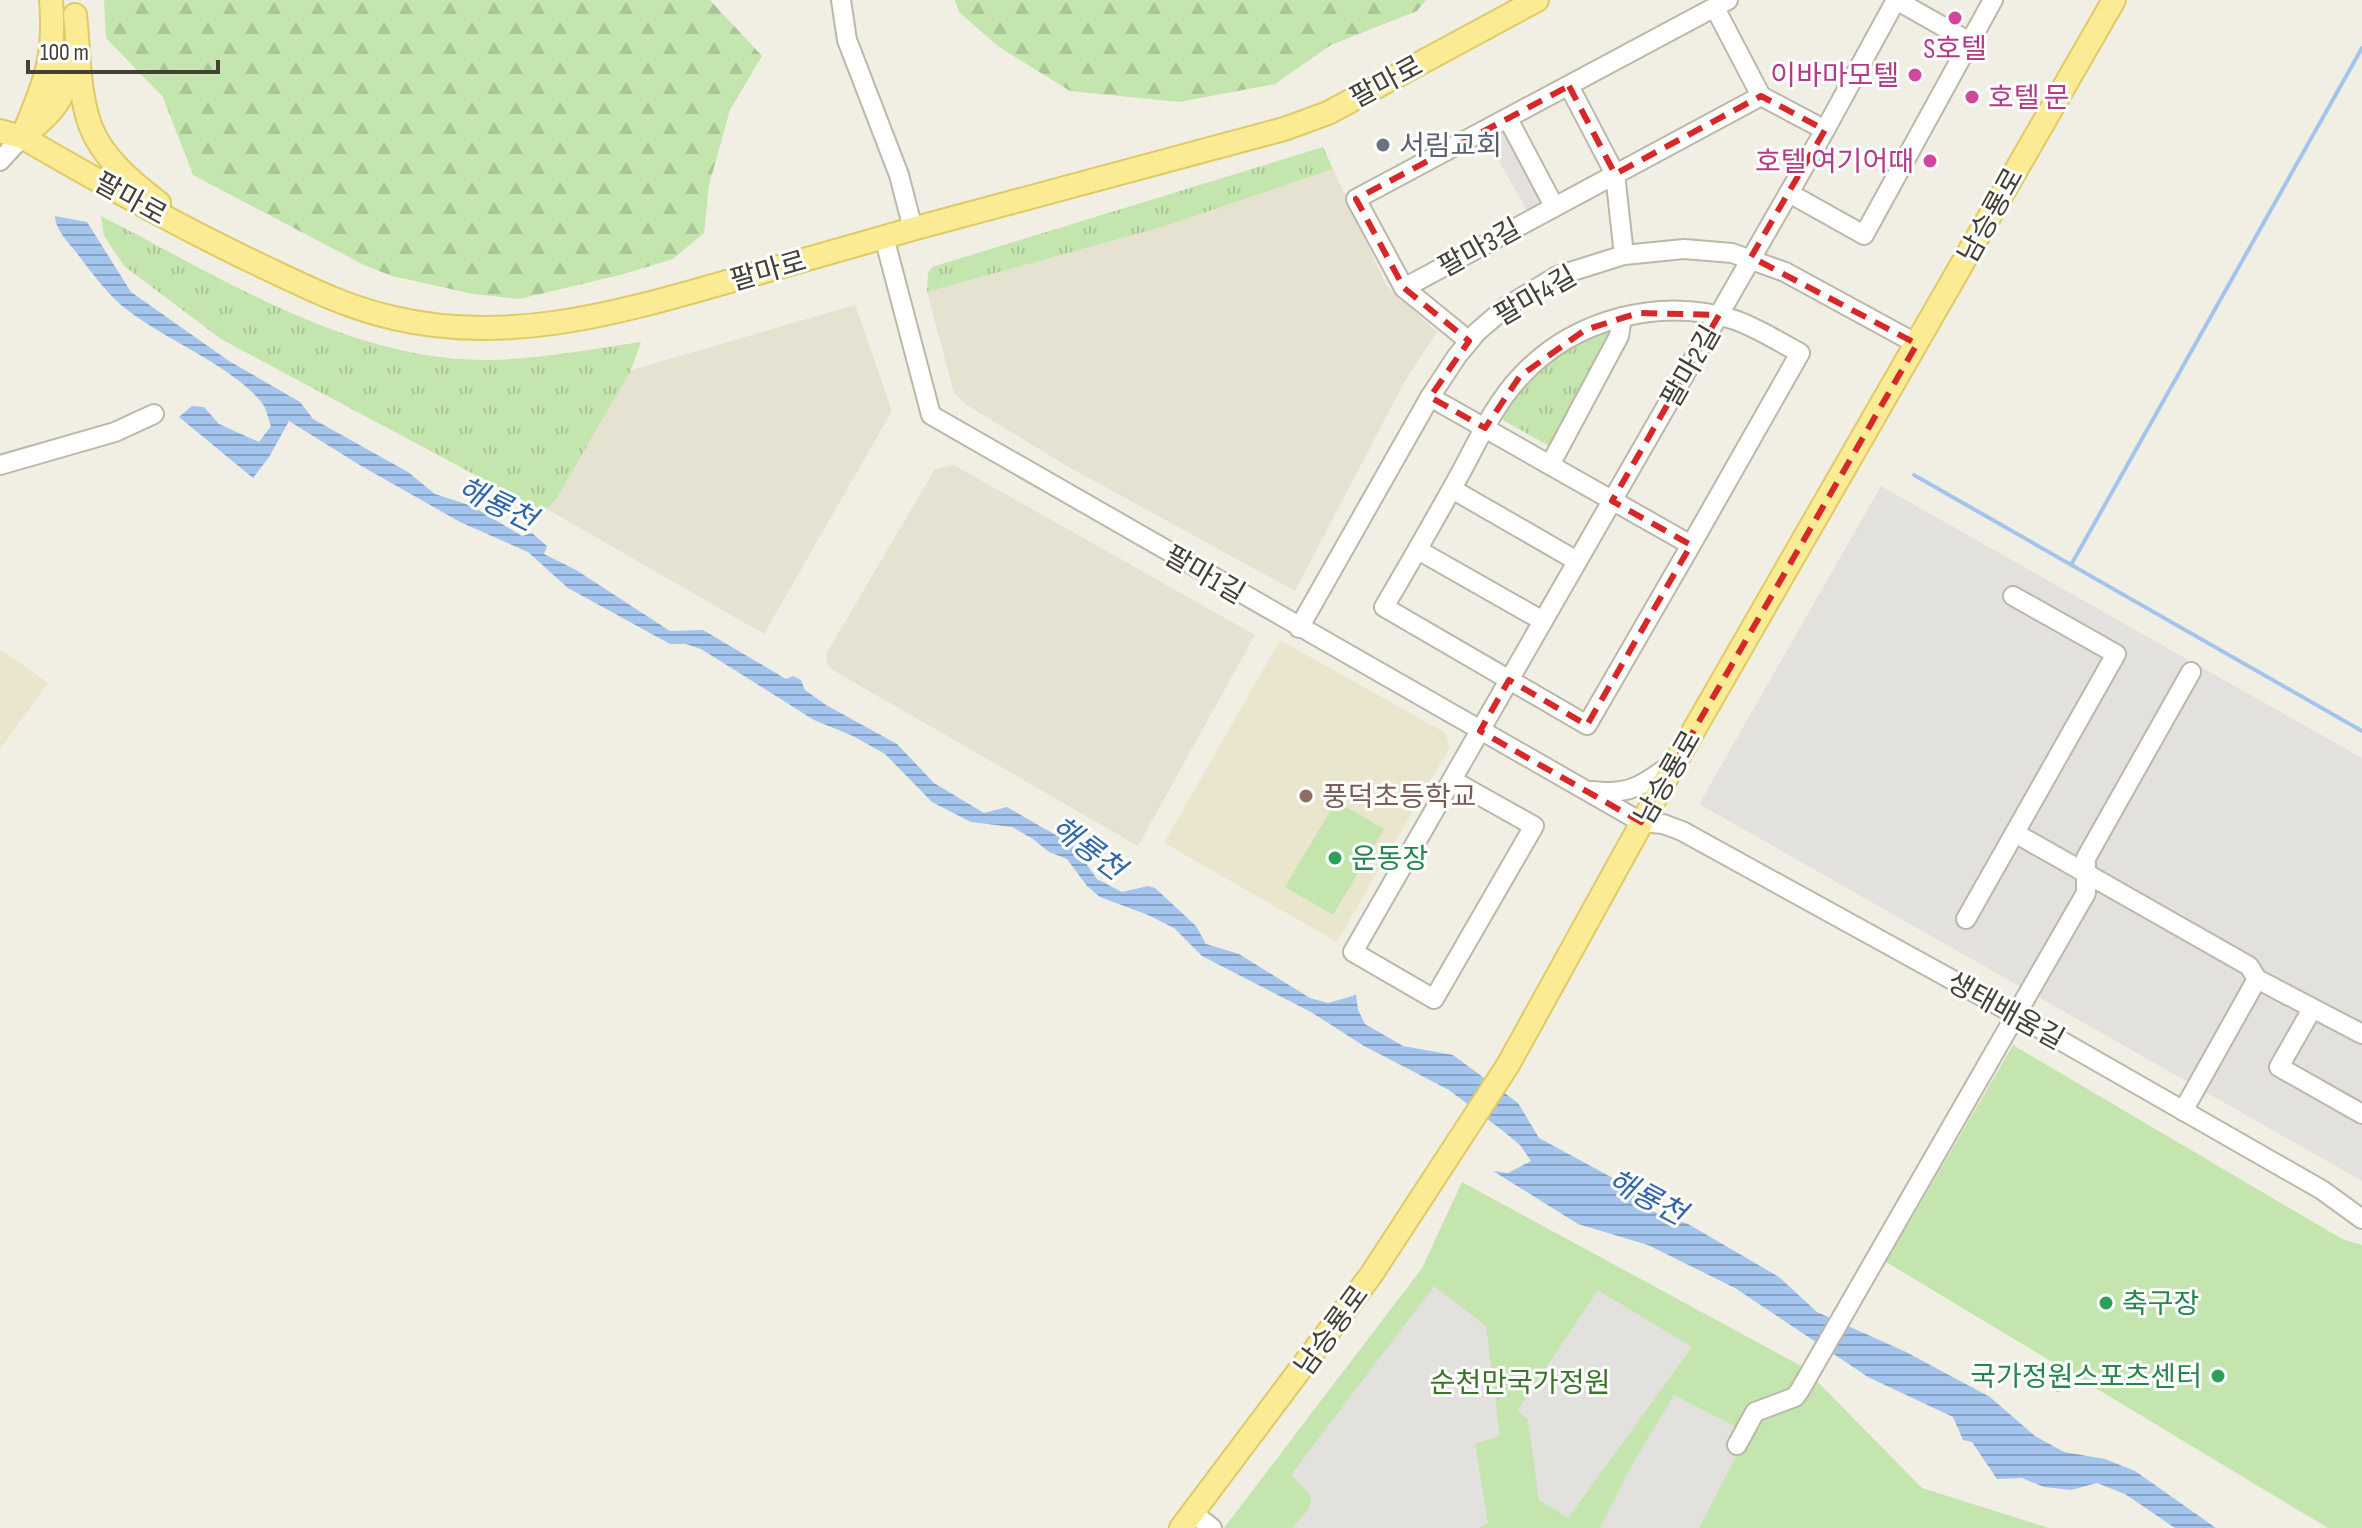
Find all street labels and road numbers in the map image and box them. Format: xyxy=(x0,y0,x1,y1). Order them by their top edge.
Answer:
street label: 팔마로 xyxy=(1345,50,1429,115)
street label: 남승룡로 xyxy=(1952,163,2031,269)
street label: 팔마로 xyxy=(88,166,172,232)
street label: 팔마3길 xyxy=(1433,212,1527,284)
street label: 팔마로 xyxy=(727,245,810,298)
street label: 팔마4길 xyxy=(1489,260,1583,333)
street label: 팔마2길 xyxy=(1655,320,1728,413)
street label: 팔마1길 xyxy=(1158,539,1250,611)
street label: 남승룡로 xyxy=(1628,725,1708,831)
street label: 생태배움길 xyxy=(1941,966,2070,1057)
street label: 남승룡로 xyxy=(1289,1279,1376,1382)

